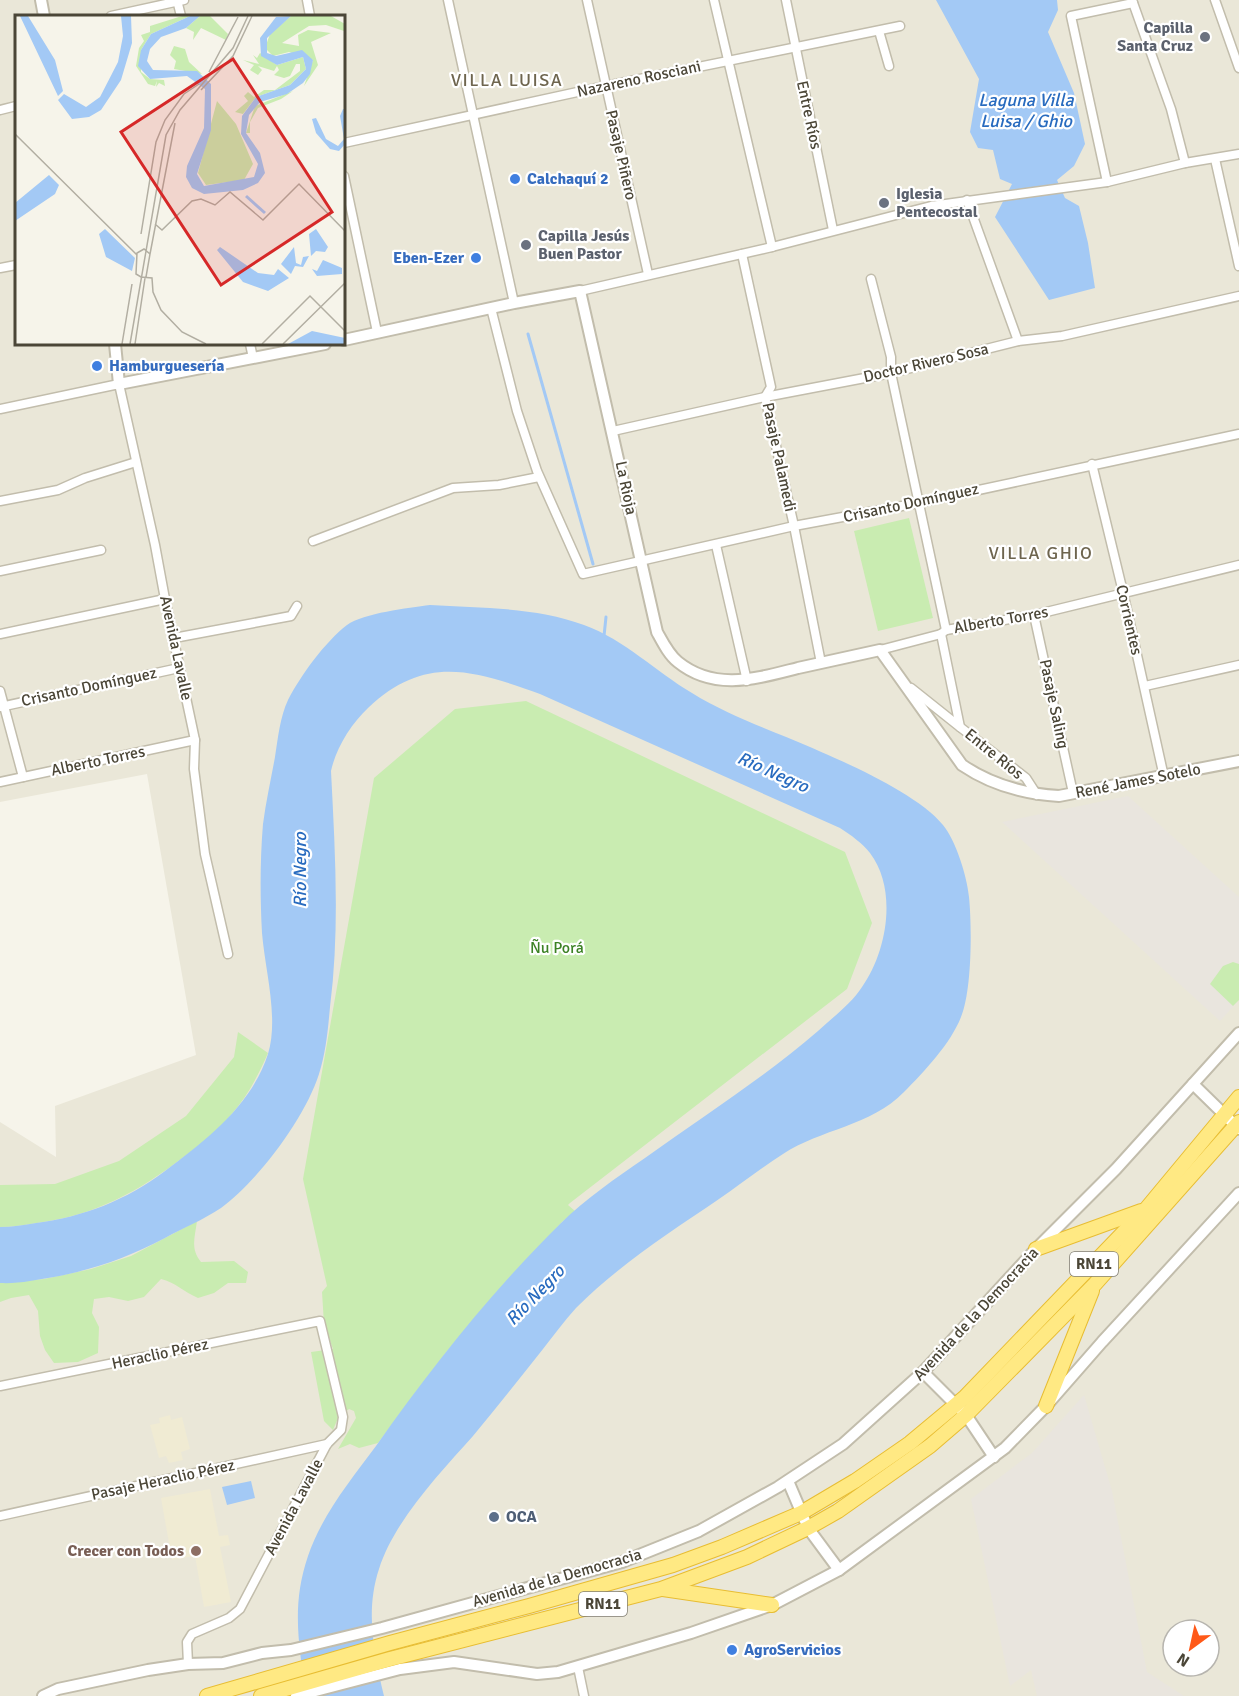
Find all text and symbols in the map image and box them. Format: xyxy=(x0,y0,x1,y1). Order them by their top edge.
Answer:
inset map xyxy=(15,15,345,345)
place label: Capilla Santa Cruz xyxy=(1117,18,1193,56)
marker: Capilla Santa Cruz xyxy=(1198,30,1212,44)
street label: Nazareno Rosciani xyxy=(575,56,703,102)
district label: VILLA LUISA xyxy=(451,69,563,91)
street label: Entre Ríos xyxy=(792,79,826,151)
water label: Laguna Villa Luisa / Ghio xyxy=(978,89,1075,132)
street label: Pasaje Piñero xyxy=(601,108,641,202)
place label: Calchaquí 2 xyxy=(527,169,609,189)
marker: Calchaquí 2 xyxy=(508,172,522,186)
place label: Iglesia Pentecostal xyxy=(896,184,978,222)
marker: Iglesia Pentecostal xyxy=(877,196,891,210)
place label: Capilla Jesús Buen Pastor xyxy=(538,226,629,264)
marker: Capilla Jesús Buen Pastor xyxy=(519,238,533,252)
place label: Eben-Ezer xyxy=(393,248,465,268)
marker: Eben-Ezer xyxy=(469,251,483,265)
street label: Doctor Rivero Sosa xyxy=(861,339,991,387)
place label: Hamburguesería xyxy=(109,356,225,376)
marker: Hamburguesería xyxy=(90,359,104,373)
street label: Pasaje Palamedi xyxy=(758,401,800,513)
street label: La Rioja xyxy=(611,459,641,517)
street label: Crisanto Domínguez xyxy=(841,479,981,527)
district label: VILLA GHIO xyxy=(989,542,1093,564)
street label: Corrientes xyxy=(1111,583,1147,657)
street label: Avenida Lavalle xyxy=(155,594,197,702)
street label: Alberto Torres xyxy=(952,602,1050,638)
street label: Pasaje Saling xyxy=(1035,657,1073,751)
street label: Crisanto Domínguez xyxy=(19,663,159,711)
street label: Entre Ríos xyxy=(961,724,1027,784)
street label: Alberto Torres xyxy=(49,741,147,781)
water label: Río Negro xyxy=(734,747,813,798)
street label: René James Sotelo xyxy=(1074,759,1202,803)
water label: Río Negro xyxy=(289,831,311,908)
park label: Ñu Porá xyxy=(530,938,584,958)
street label: Avenida de la Democracia xyxy=(909,1243,1043,1385)
road number: RN11 xyxy=(1070,1252,1118,1276)
water label: Río Negro xyxy=(501,1259,570,1330)
street label: Heraclio Pérez xyxy=(110,1334,210,1374)
street label: Pasaje Heraclio Pérez xyxy=(89,1455,237,1505)
street label: Avenida Lavalle xyxy=(260,1455,328,1559)
place label: OCA xyxy=(506,1507,537,1527)
marker: OCA xyxy=(487,1510,501,1524)
place label: Crecer con Todos xyxy=(68,1541,184,1561)
marker: Crecer con Todos xyxy=(189,1544,203,1558)
street label: Avenida de la Democracia xyxy=(470,1544,644,1612)
road number: RN11 xyxy=(579,1592,627,1616)
north arrow xyxy=(1161,1618,1221,1678)
place label: AgroServicios xyxy=(744,1640,841,1660)
marker: AgroServicios xyxy=(725,1643,739,1657)
text: N xyxy=(1173,1648,1193,1671)

